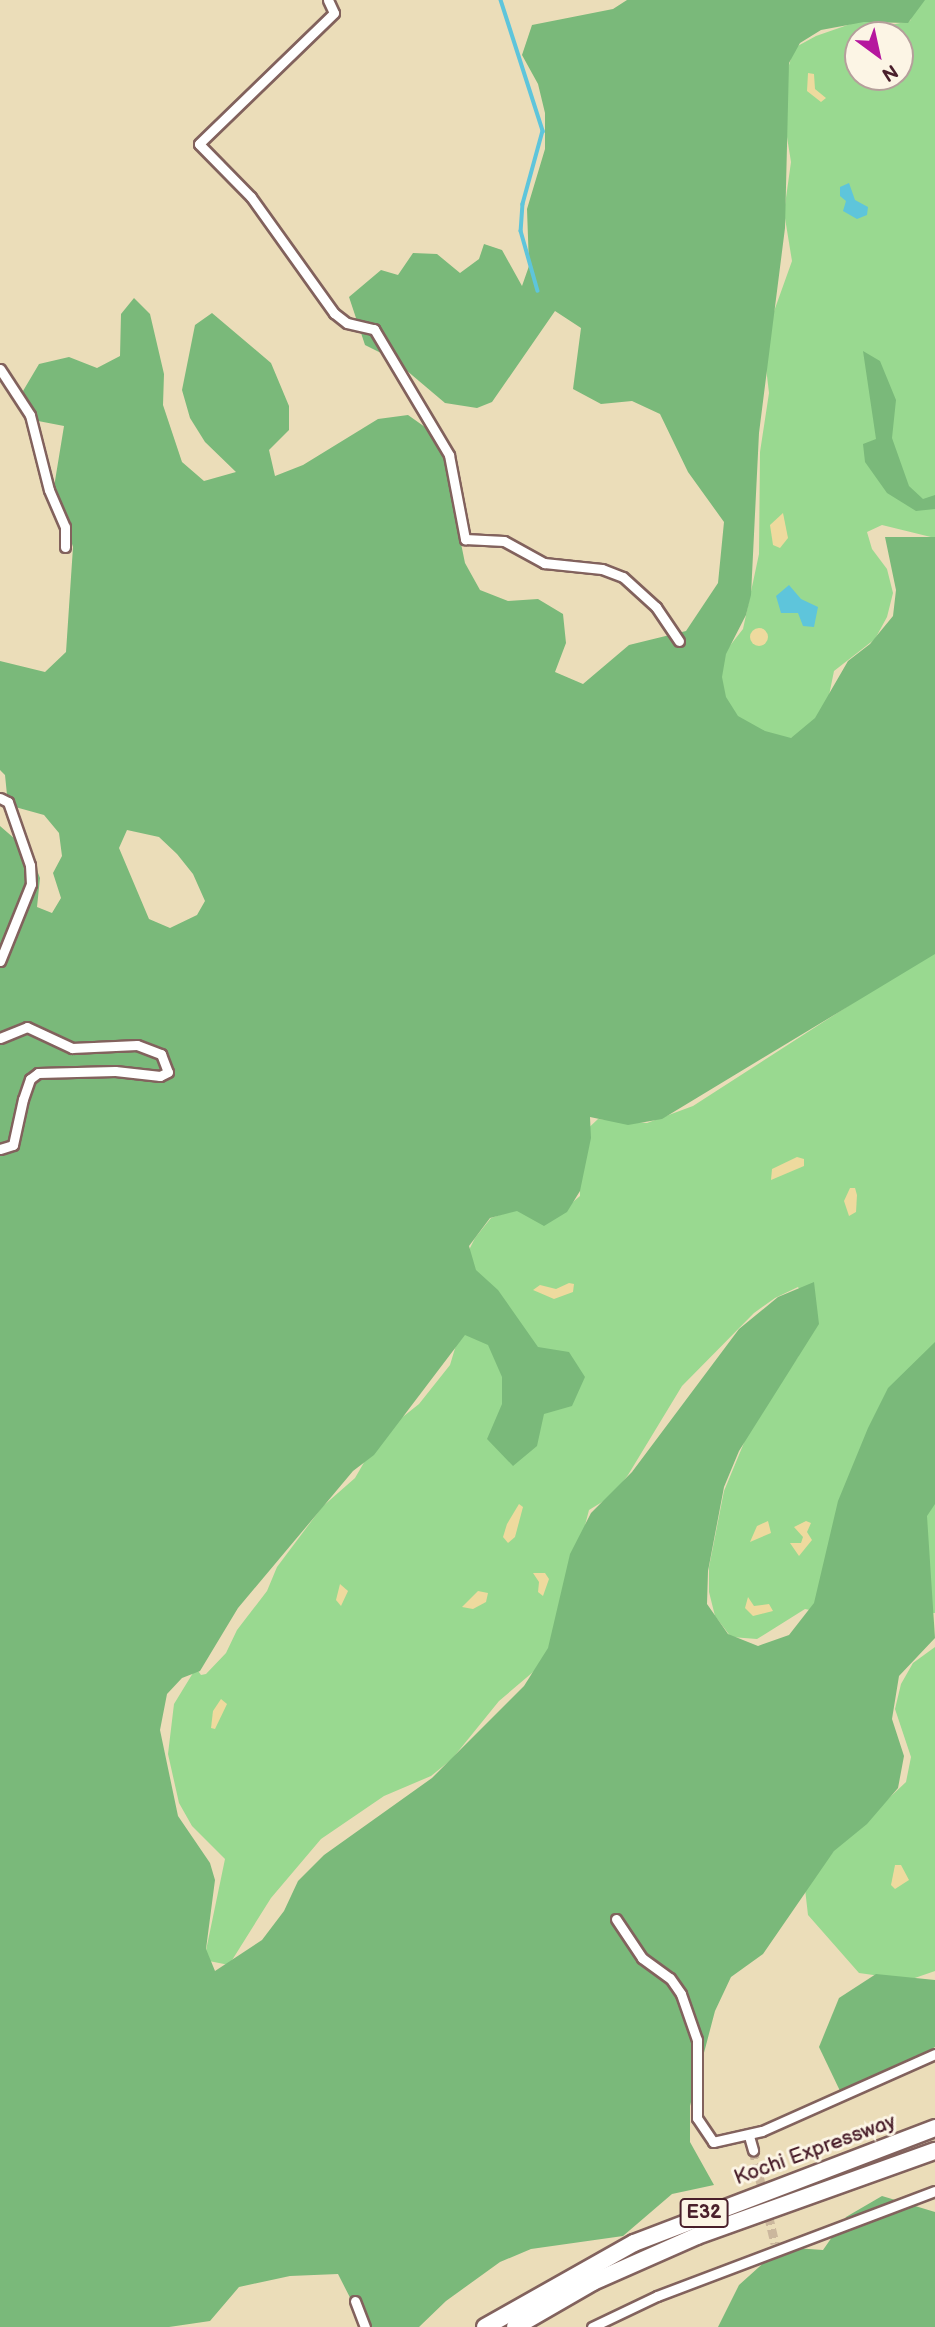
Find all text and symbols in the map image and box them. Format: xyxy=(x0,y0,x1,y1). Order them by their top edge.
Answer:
north arrow xyxy=(844,21,914,91)
text: N xyxy=(877,59,902,86)
street label: Kochi Expressway xyxy=(731,2109,899,2191)
road number: E32 xyxy=(680,2198,728,2228)

